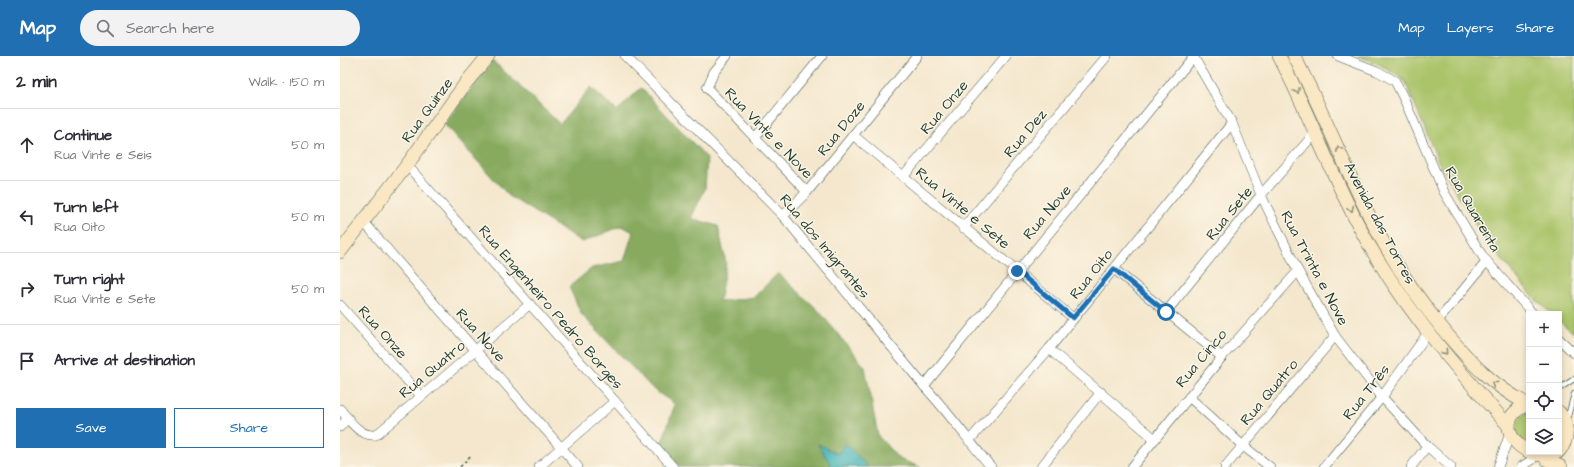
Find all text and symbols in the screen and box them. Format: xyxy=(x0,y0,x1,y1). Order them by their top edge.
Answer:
search box xyxy=(80,10,360,46)
text: Map xyxy=(20,15,56,42)
icon: search xyxy=(94,17,116,39)
text: Search here xyxy=(126,18,215,39)
text: Map xyxy=(1398,18,1425,38)
text: Layers xyxy=(1447,18,1494,38)
text: Share xyxy=(1516,18,1554,38)
text: 2 min xyxy=(16,70,57,94)
text: Walk · 150 m xyxy=(249,73,324,91)
street label: Rua Quinze xyxy=(397,74,458,147)
street label: Rua Onze xyxy=(915,76,973,139)
street label: Rua Vinte e Nove xyxy=(720,83,818,184)
one-way arrow xyxy=(1292,86,1300,94)
street label: Rua Doze xyxy=(813,96,870,160)
street label: Rua Dez xyxy=(999,104,1052,162)
text: Continue xyxy=(54,125,112,146)
icon: ahead xyxy=(16,134,38,156)
text: 50 m xyxy=(291,136,324,154)
text: Rua Vinte e Seis xyxy=(54,146,152,164)
one-way arrow xyxy=(1335,146,1343,153)
street label: Avenida das Torres xyxy=(1338,159,1421,288)
street label: Rua Vinte e Sete xyxy=(911,163,1014,254)
street label: Rua Quarenta xyxy=(1440,163,1506,256)
street label: Rua Nove xyxy=(1018,180,1077,244)
street label: Rua Sete xyxy=(1201,182,1258,245)
street label: Rua dos Imigrantes xyxy=(774,190,875,304)
text: Turn left xyxy=(54,197,118,218)
one-way arrow xyxy=(1346,205,1354,212)
icon: left xyxy=(16,206,38,228)
street label: Rua Trinta e Nove xyxy=(1275,207,1354,329)
text: 50 m xyxy=(291,208,324,226)
text: Rua Oito xyxy=(54,218,105,236)
street label: Rua Engenheiro Pedro Borges xyxy=(473,221,628,395)
street label: Rua Oito xyxy=(1065,244,1118,304)
route end xyxy=(1008,262,1026,280)
text: Turn right xyxy=(54,269,125,290)
icon: right xyxy=(16,278,38,300)
text: 50 m xyxy=(291,280,324,298)
text: Rua Vinte e Sete xyxy=(54,290,156,308)
street label: Rua Onze xyxy=(353,301,412,364)
route start xyxy=(1157,303,1175,321)
street label: Rua Nove xyxy=(451,304,510,367)
map controls xyxy=(1526,311,1562,455)
button: + xyxy=(1526,311,1562,347)
street label: Rua Cinco xyxy=(1171,324,1232,392)
street label: Rua Quatro xyxy=(395,335,470,403)
button: − xyxy=(1526,347,1562,383)
one-way arrow xyxy=(1440,348,1447,355)
icon: arrive xyxy=(16,350,38,372)
text: Arrive at destination xyxy=(54,350,195,371)
street label: Rua Quatro xyxy=(1235,354,1304,430)
street label: Rua Três xyxy=(1338,360,1395,424)
one-way arrow xyxy=(1492,382,1499,389)
button: locate xyxy=(1526,383,1562,419)
button: Save xyxy=(16,408,166,448)
button: Share xyxy=(174,408,324,448)
button: layers xyxy=(1526,419,1562,455)

